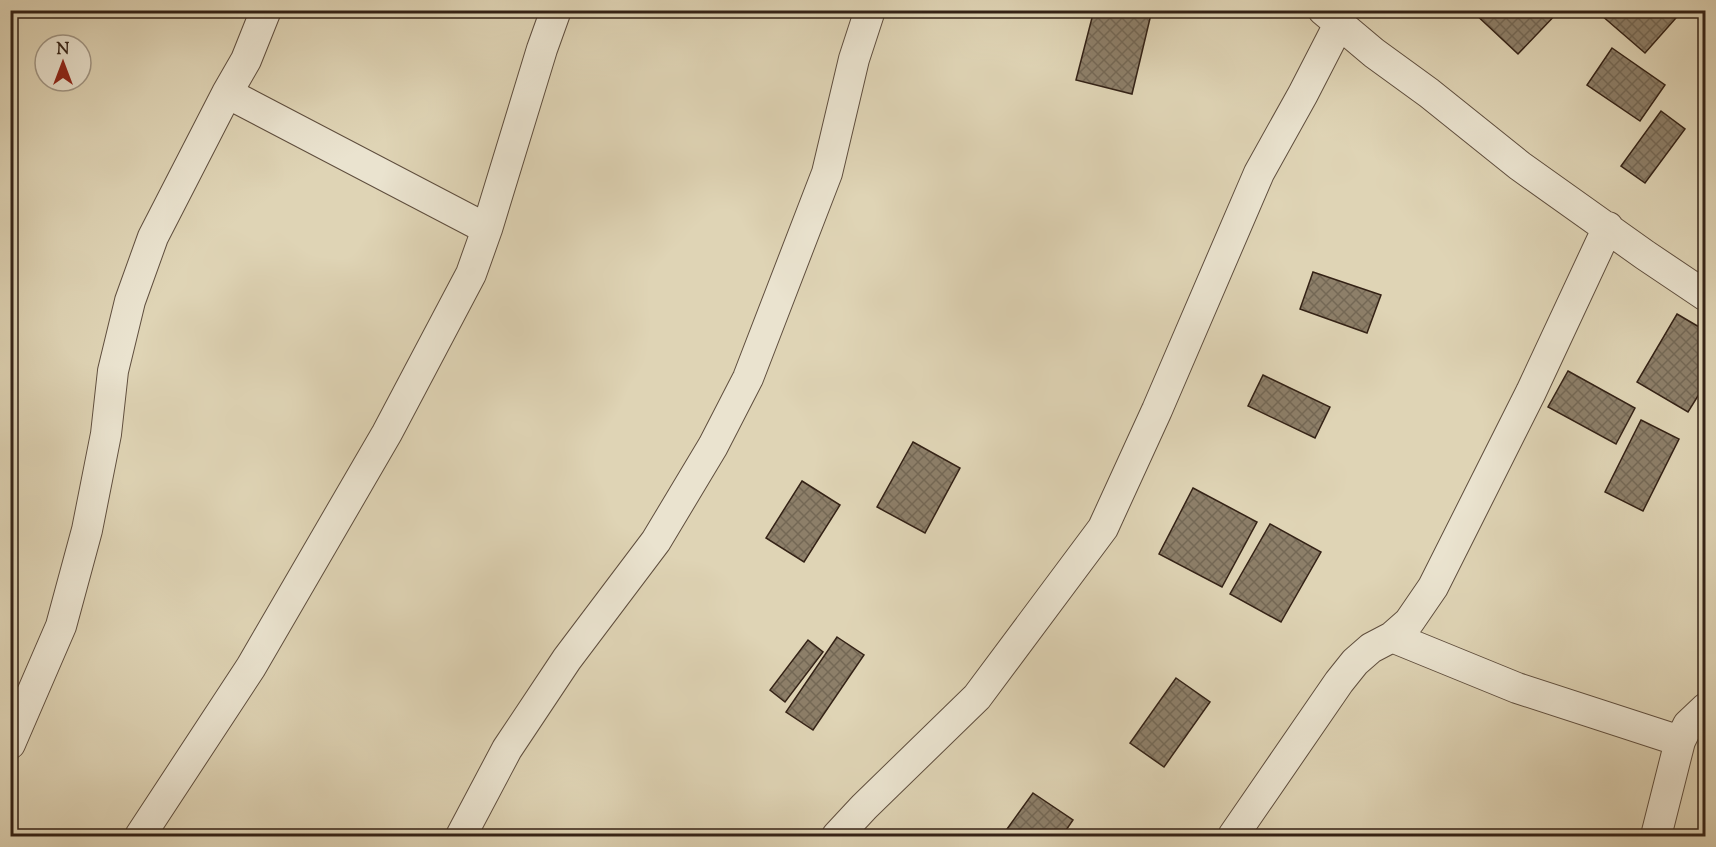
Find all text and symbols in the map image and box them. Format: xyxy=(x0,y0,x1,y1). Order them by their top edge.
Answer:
north arrow xyxy=(33,33,93,93)
text: N xyxy=(57,39,70,62)

